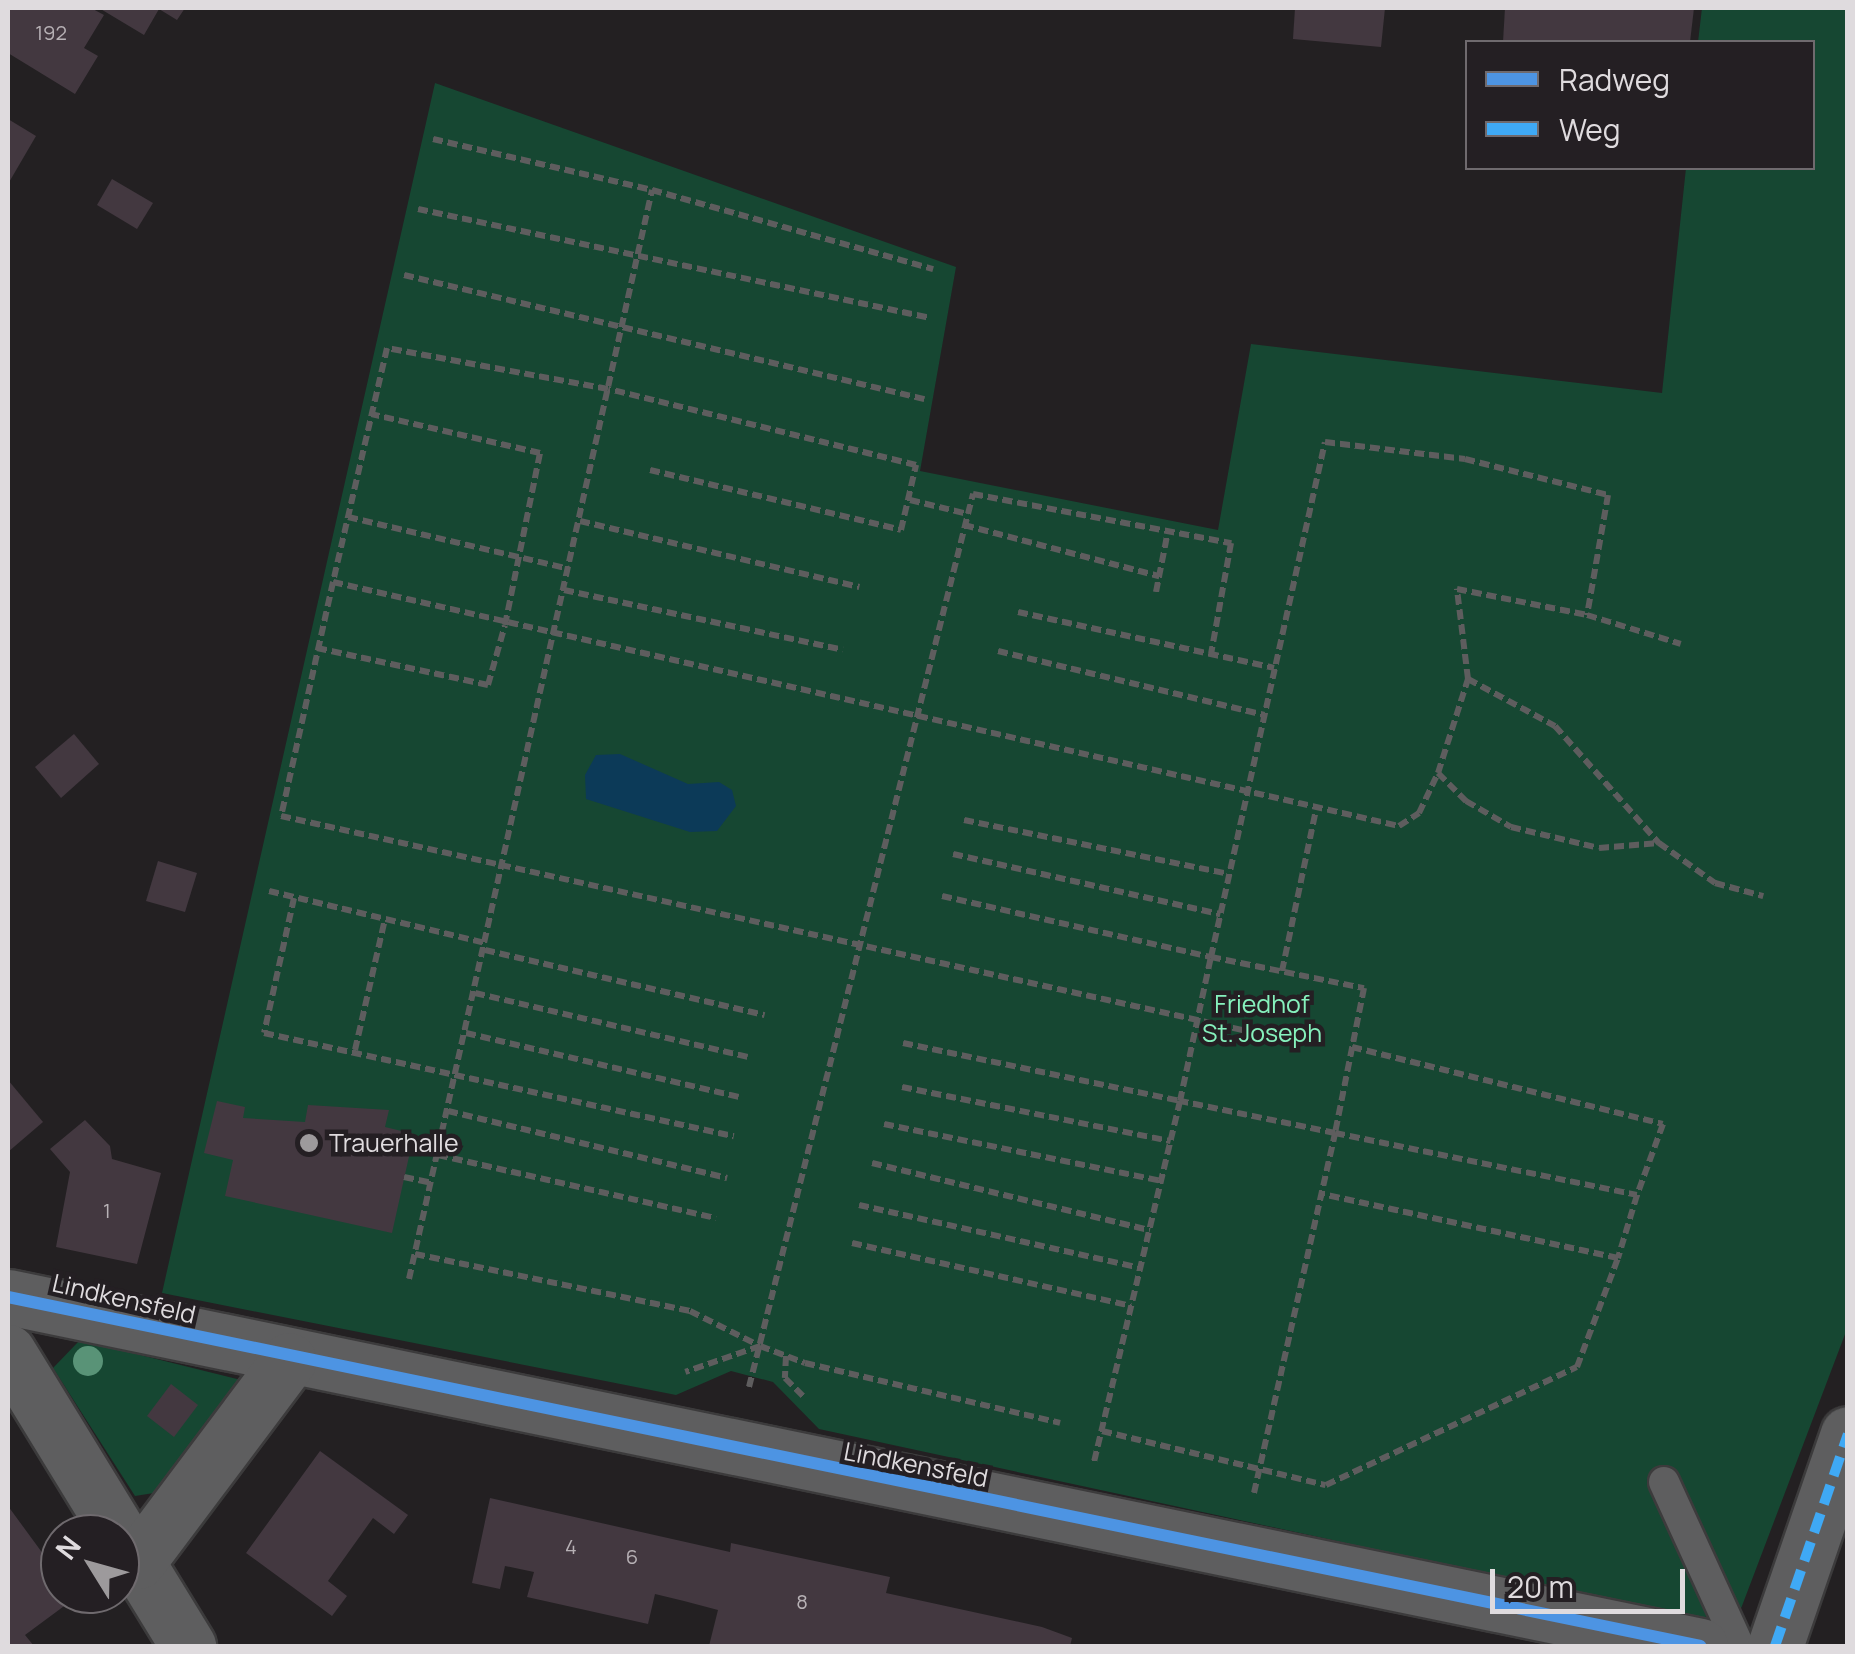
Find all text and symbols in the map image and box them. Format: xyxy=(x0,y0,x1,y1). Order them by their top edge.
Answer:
house number: 192 xyxy=(35,20,67,44)
legend xyxy=(1465,40,1815,170)
text: Radweg xyxy=(1559,59,1670,100)
text: Weg xyxy=(1559,109,1621,150)
park label: Friedhof St. Joseph xyxy=(1202,990,1322,1049)
place label: Trauerhalle xyxy=(329,1128,459,1158)
marker: Trauerhalle xyxy=(298,1132,320,1154)
house number: 1 xyxy=(103,1198,111,1222)
street label: Lindkensfeld xyxy=(49,1268,199,1330)
street label: Lindkensfeld xyxy=(841,1436,991,1494)
north arrow xyxy=(40,1514,140,1614)
text: N xyxy=(46,1528,89,1567)
house number: 4 xyxy=(565,1534,577,1558)
house number: 6 xyxy=(626,1544,638,1568)
scale bar xyxy=(1495,1549,1690,1611)
text: 20 m xyxy=(1507,1566,1574,1607)
house number: 8 xyxy=(796,1589,808,1613)

